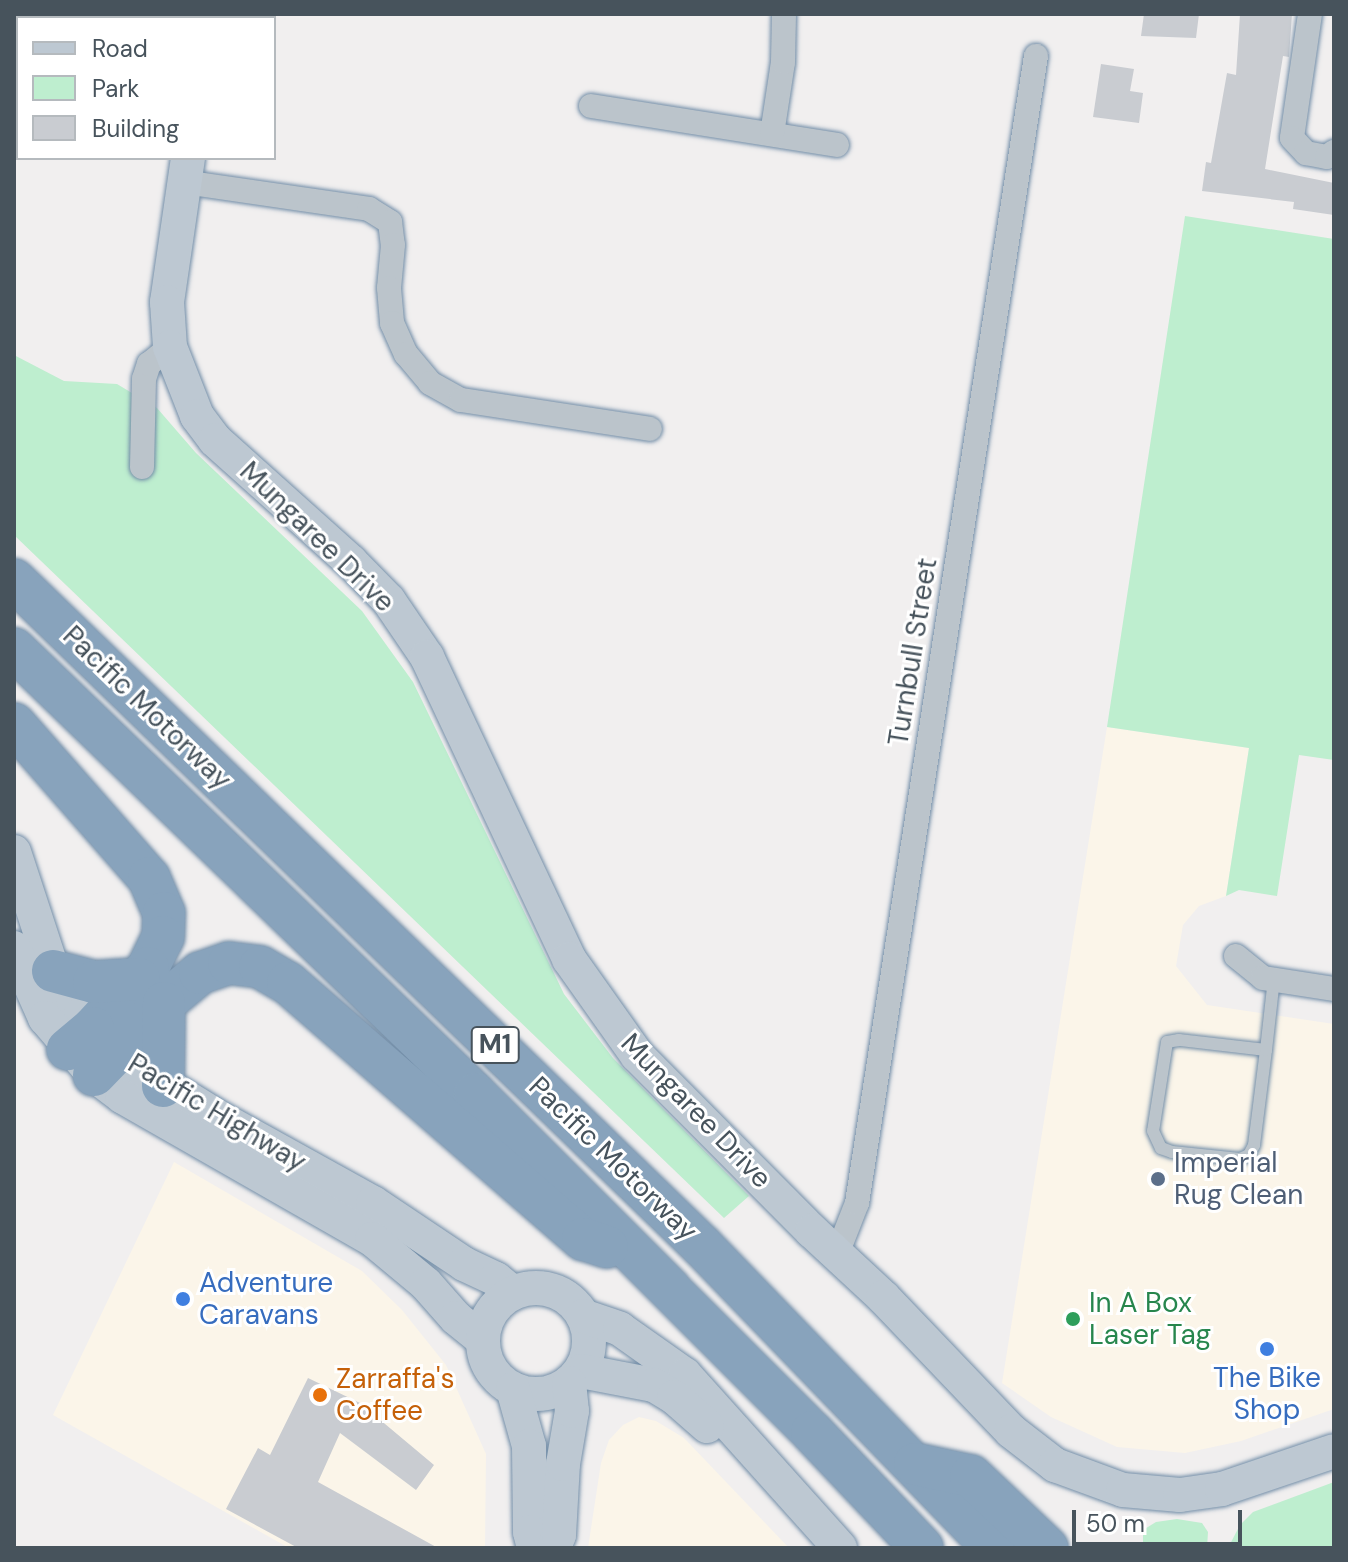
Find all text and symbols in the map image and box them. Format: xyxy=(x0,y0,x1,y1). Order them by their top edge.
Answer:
legend xyxy=(16,16,276,160)
text: Road xyxy=(92,33,148,64)
text: Park xyxy=(92,73,139,104)
text: Building xyxy=(92,113,179,144)
street label: Mungaree Drive xyxy=(233,455,401,619)
street label: Turnbull Street xyxy=(882,556,944,748)
street label: Pacific Motorway xyxy=(56,619,238,797)
road number: M1 xyxy=(469,1023,521,1067)
street label: Mungaree Drive xyxy=(614,1027,778,1195)
street label: Pacific Highway xyxy=(122,1047,312,1179)
street label: Pacific Motorway xyxy=(522,1070,704,1248)
place label: Imperial Rug Clean xyxy=(1174,1146,1303,1212)
marker: Imperial Rug Clean xyxy=(1149,1170,1167,1188)
place label: Adventure Caravans xyxy=(199,1266,333,1332)
place label: In A Box Laser Tag xyxy=(1089,1286,1211,1352)
marker: Adventure Caravans xyxy=(174,1290,192,1308)
marker: In A Box Laser Tag xyxy=(1064,1310,1082,1328)
marker: The Bike Shop xyxy=(1258,1340,1276,1358)
place label: The Bike Shop xyxy=(1213,1361,1321,1427)
place label: Zarraffa's Coffee xyxy=(336,1362,455,1428)
marker: Zarraffa's Coffee xyxy=(311,1386,329,1404)
scale bar xyxy=(1076,1494,1246,1544)
text: 50 m xyxy=(1086,1508,1145,1539)

